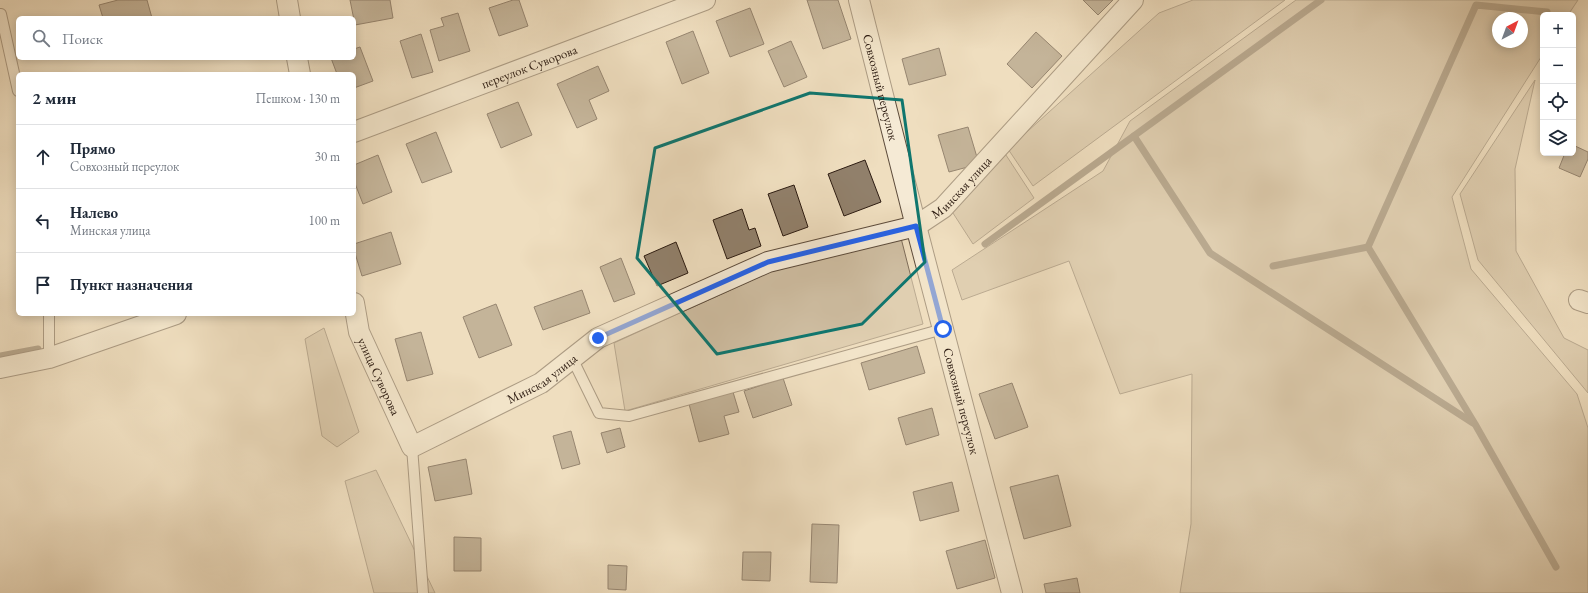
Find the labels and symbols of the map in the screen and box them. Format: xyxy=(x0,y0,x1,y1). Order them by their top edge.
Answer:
north arrow xyxy=(1492,12,1528,48)
street label: Совхозный переулок xyxy=(859,32,902,143)
street label: переулок Суворова xyxy=(479,41,580,92)
street label: Минская улица xyxy=(928,152,996,223)
route start xyxy=(934,320,952,338)
route end xyxy=(589,329,607,347)
street label: улица Суворова xyxy=(354,335,404,419)
street label: Совхозный переулок xyxy=(939,346,984,457)
street label: Минская улица xyxy=(504,349,581,408)

